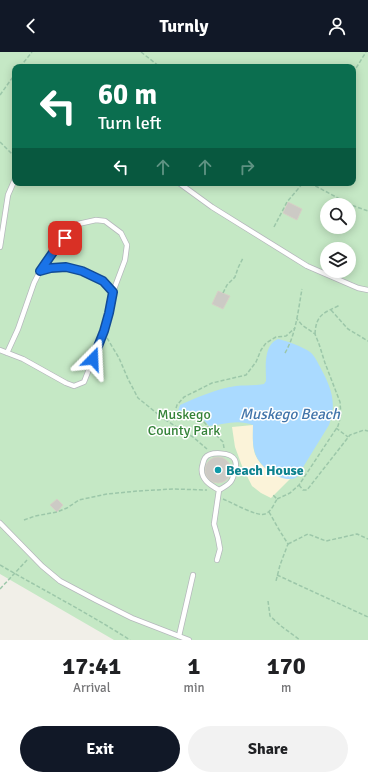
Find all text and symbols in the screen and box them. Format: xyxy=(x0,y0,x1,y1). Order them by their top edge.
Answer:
icon: back xyxy=(20,15,42,37)
text: Turnly xyxy=(160,15,208,37)
icon: person xyxy=(326,15,348,37)
text: 60 m xyxy=(98,78,157,112)
icon: left xyxy=(32,80,84,132)
text: Turn left xyxy=(98,112,161,134)
icon: left xyxy=(110,156,132,178)
icon: ahead xyxy=(152,156,174,178)
icon: ahead xyxy=(194,156,216,178)
icon: right xyxy=(236,156,258,178)
map controls xyxy=(320,198,356,278)
button: search xyxy=(320,198,356,234)
pin xyxy=(48,221,82,255)
icon: arrive xyxy=(54,227,76,249)
button: layers xyxy=(320,242,356,278)
position arrow xyxy=(72,338,114,380)
water label: Muskego Beach xyxy=(240,405,341,423)
park label: Muskego County Park xyxy=(148,406,220,439)
place label: Beach House xyxy=(226,462,304,479)
marker: Beach House xyxy=(213,465,223,475)
text: 17:41 xyxy=(62,651,121,681)
text: 1 xyxy=(188,651,200,681)
text: 170 xyxy=(267,651,306,681)
text: Arrival xyxy=(73,680,110,696)
text: min xyxy=(184,680,205,696)
text: m xyxy=(281,680,291,696)
button: Exit xyxy=(20,726,180,772)
button: Share xyxy=(188,726,348,772)

